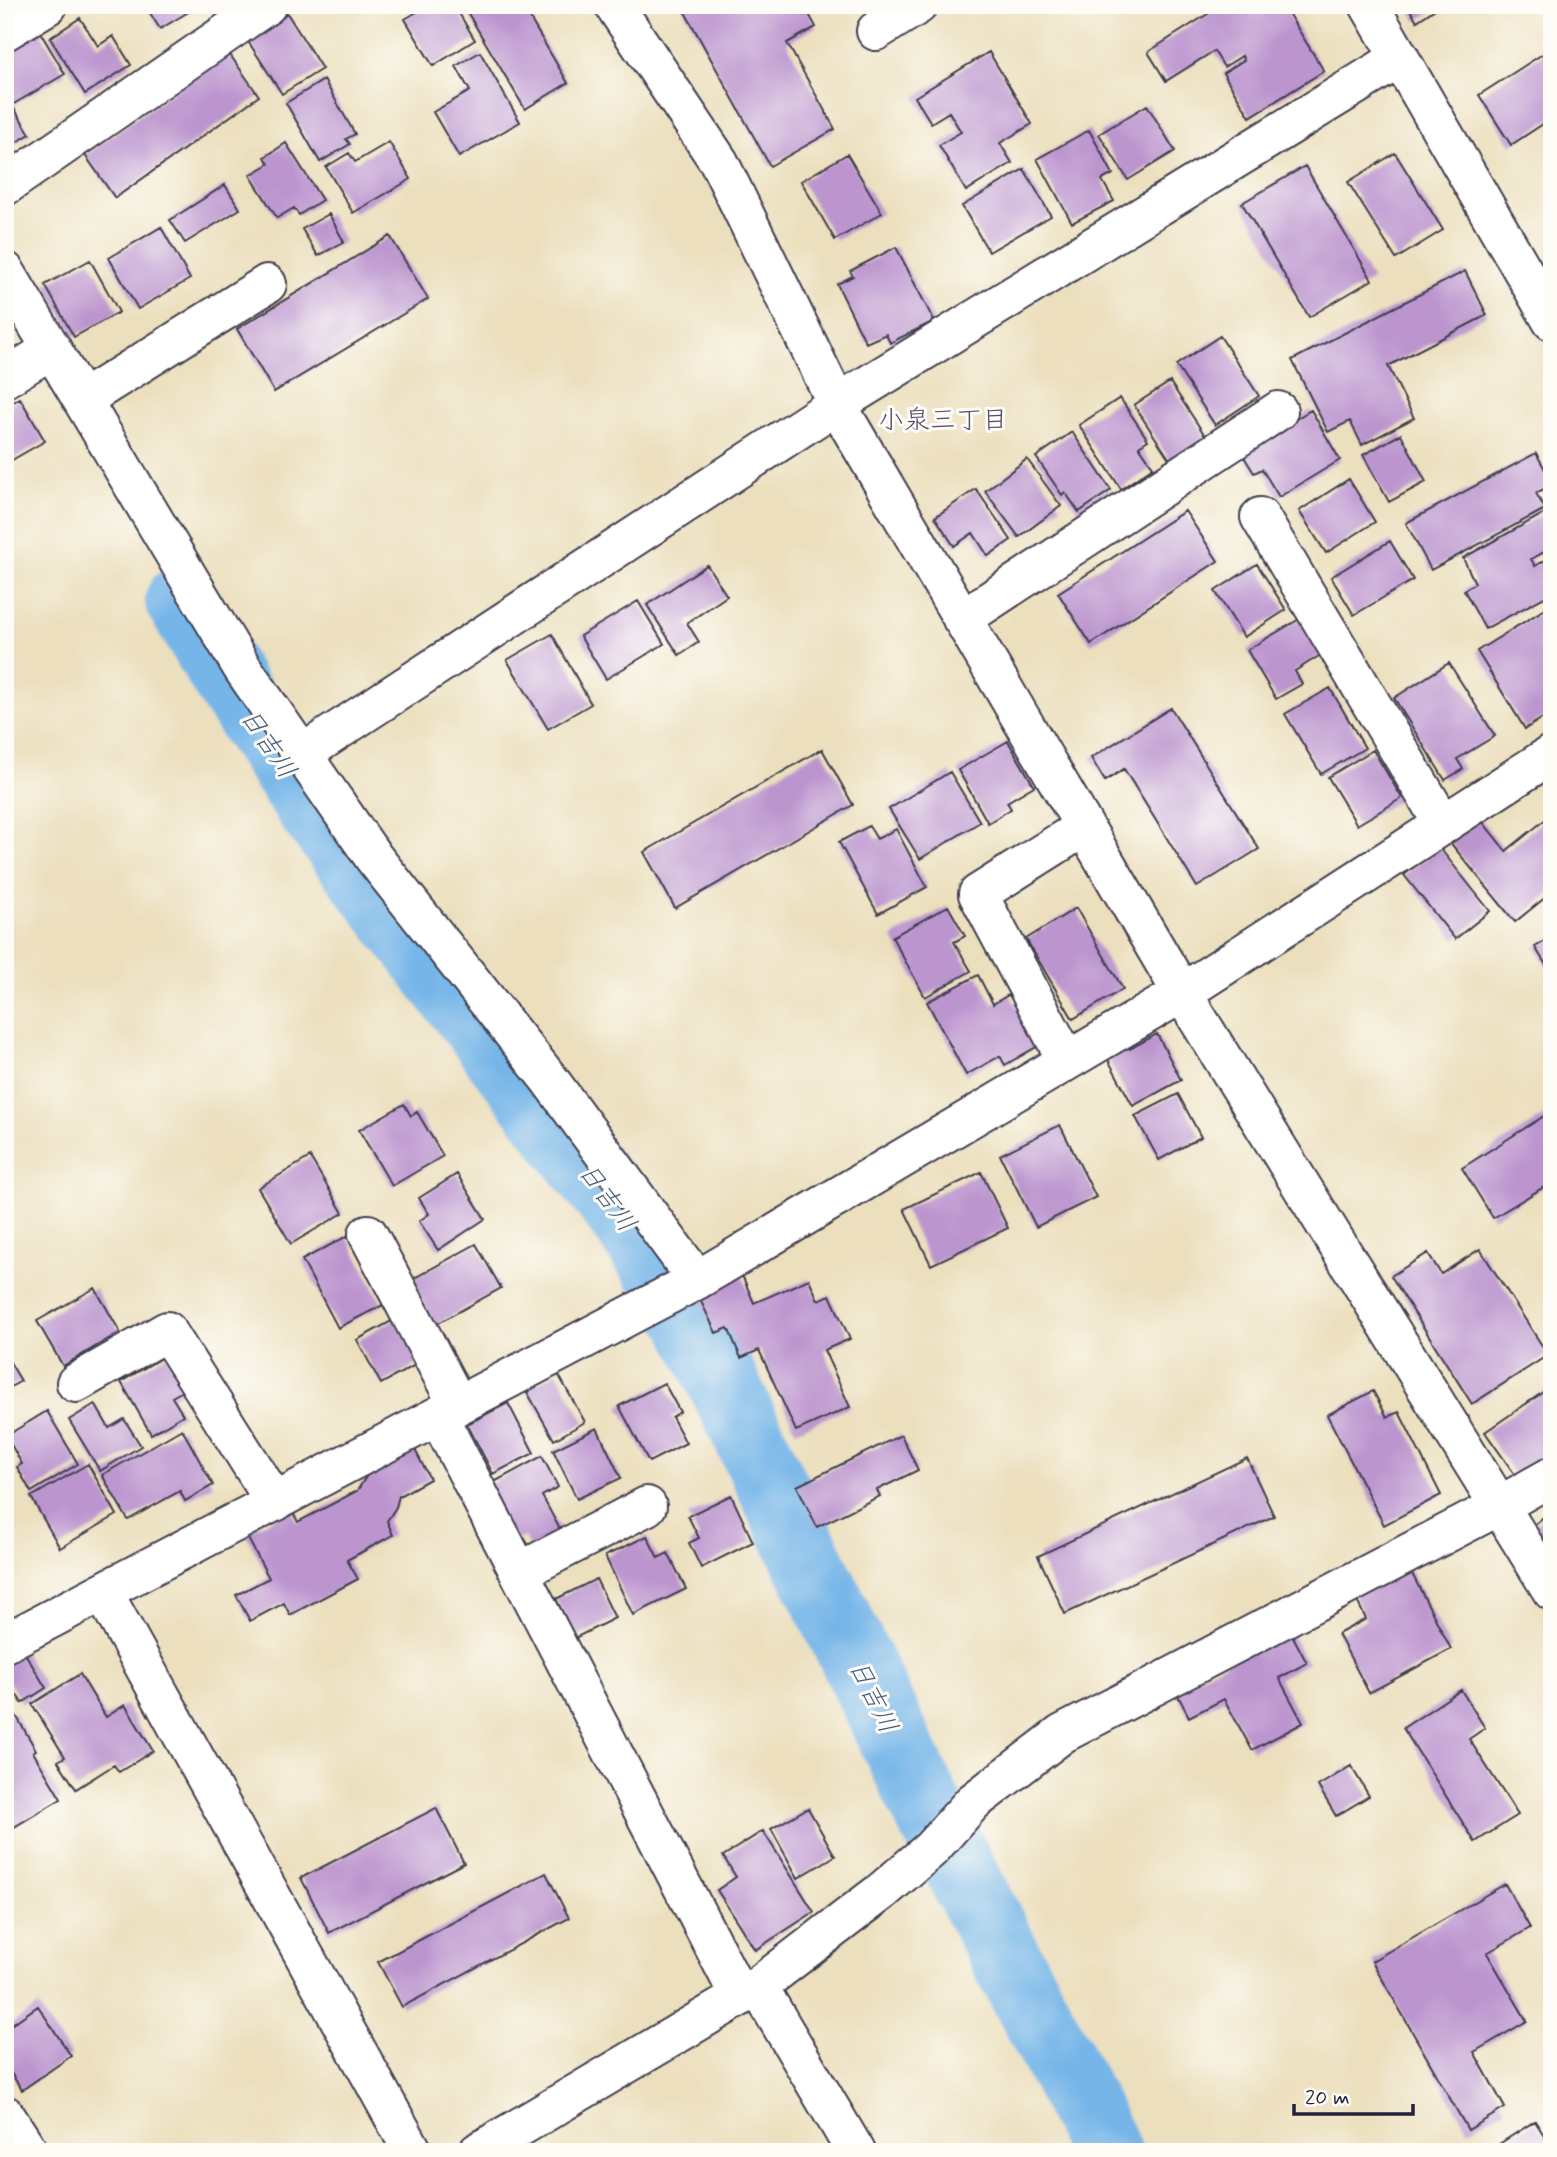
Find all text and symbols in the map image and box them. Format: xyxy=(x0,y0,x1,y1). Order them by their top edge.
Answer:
district label: 小泉三丁目 xyxy=(878,404,1008,438)
water label: 日吉川 xyxy=(231,702,303,786)
water label: 日吉川 xyxy=(570,1157,643,1240)
water label: 日吉川 xyxy=(840,1654,905,1739)
scale bar xyxy=(1294,2073,1414,2117)
text: 20 m xyxy=(1305,2084,1350,2112)

